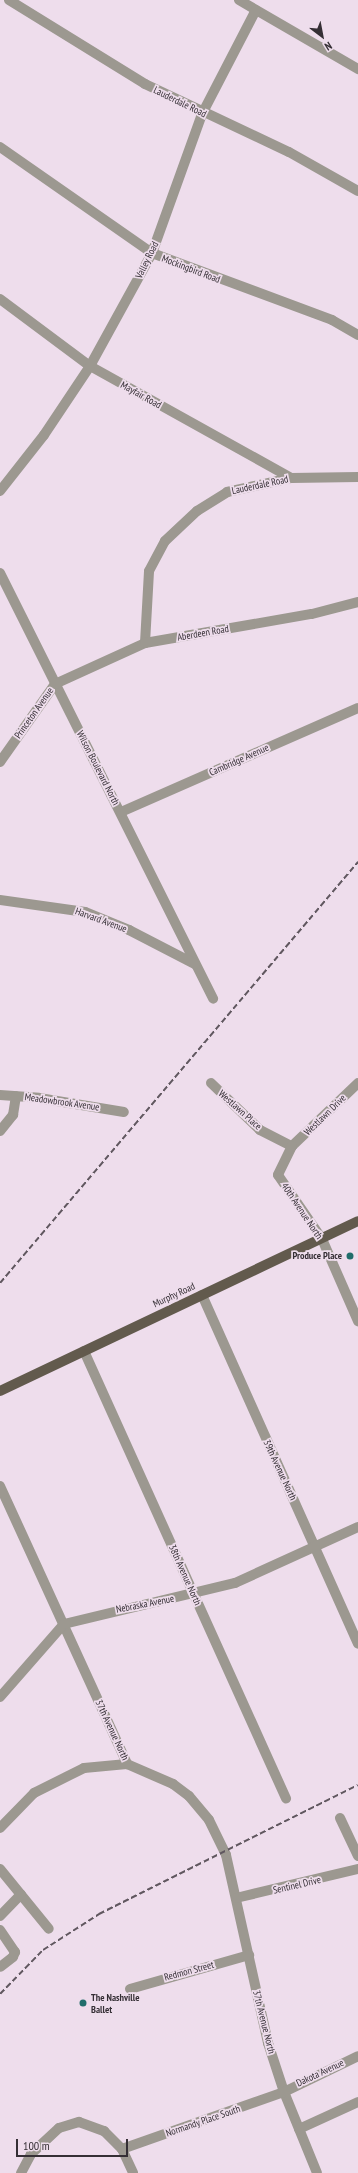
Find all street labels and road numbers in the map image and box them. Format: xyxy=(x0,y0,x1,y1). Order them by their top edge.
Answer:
street label: Lauderdale Road xyxy=(152,84,208,120)
street label: Valley Road xyxy=(133,239,161,281)
street label: Mockingbird Road xyxy=(160,252,222,286)
street label: Mayfair Road xyxy=(119,379,163,411)
street label: Lauderdale Road xyxy=(231,473,289,497)
street label: Aberdeen Road xyxy=(176,623,230,643)
street label: Princeton Avenue xyxy=(12,685,56,741)
street label: Wilson Boulevard North xyxy=(74,729,122,807)
street label: Cambridge Avenue xyxy=(207,741,271,779)
street label: Harvard Avenue xyxy=(73,905,129,935)
street label: Westlawn Place xyxy=(216,1088,264,1132)
street label: Meadowbrook Avenue xyxy=(24,1091,100,1113)
street label: Westlawn Drive xyxy=(302,1092,348,1138)
street label: 40th Avenue North xyxy=(279,1180,325,1242)
street label: Murphy Road xyxy=(151,1280,197,1310)
street label: 39th Avenue North xyxy=(261,1438,299,1502)
street label: 38th Avenue North xyxy=(166,1543,204,1607)
street label: Nebraska Avenue xyxy=(115,1592,175,1616)
street label: 37th Avenue North xyxy=(93,1698,131,1762)
street label: Sentinel Drive xyxy=(272,1874,322,1896)
street label: Redmon Street xyxy=(163,1959,215,1983)
street label: 37th Avenue North xyxy=(250,1989,278,2055)
street label: Dakota Avenue xyxy=(294,2057,346,2089)
street label: Normandy Place South xyxy=(164,2103,242,2139)

